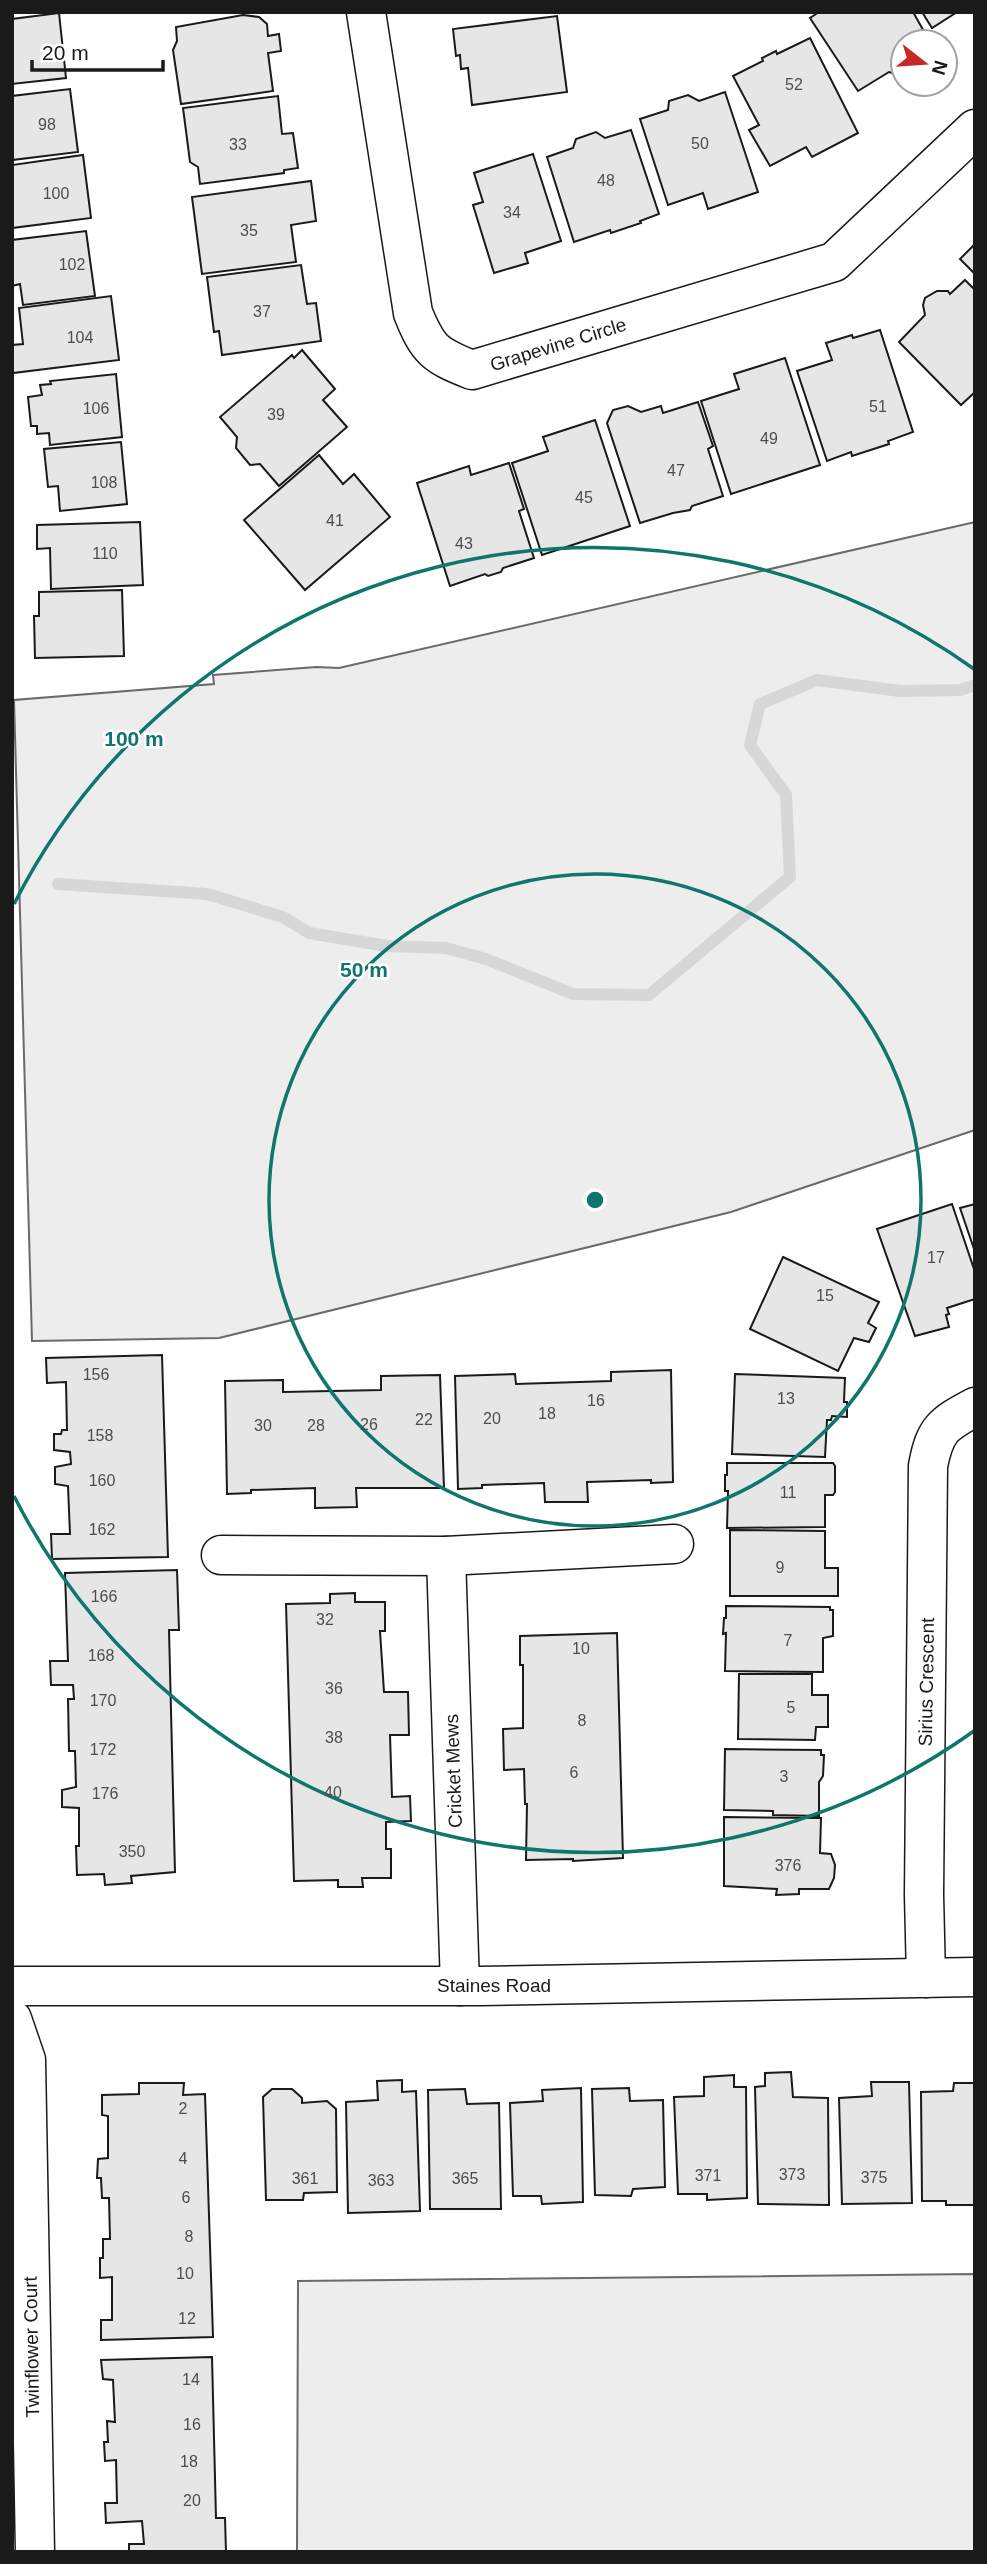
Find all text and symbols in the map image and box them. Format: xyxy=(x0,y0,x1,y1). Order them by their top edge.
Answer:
scale bar xyxy=(32,28,163,72)
north arrow xyxy=(889,28,959,98)
text: 20 m xyxy=(42,41,89,64)
text: N xyxy=(928,58,952,77)
house number: 52 xyxy=(785,76,803,93)
house number: 98 xyxy=(38,116,56,133)
house number: 50 xyxy=(691,135,709,152)
house number: 33 xyxy=(229,136,247,153)
house number: 48 xyxy=(597,172,615,189)
house number: 100 xyxy=(43,185,69,202)
house number: 34 xyxy=(503,204,521,221)
house number: 35 xyxy=(240,222,258,239)
house number: 102 xyxy=(59,256,85,273)
house number: 37 xyxy=(253,303,271,320)
street label: Grapevine Circle xyxy=(487,314,629,375)
house number: 104 xyxy=(67,329,93,346)
house number: 51 xyxy=(869,398,887,415)
house number: 106 xyxy=(83,400,109,417)
house number: 39 xyxy=(267,406,285,423)
house number: 49 xyxy=(760,430,778,447)
house number: 47 xyxy=(667,462,685,479)
house number: 108 xyxy=(91,474,117,491)
house number: 45 xyxy=(575,489,593,506)
house number: 41 xyxy=(326,512,344,529)
house number: 43 xyxy=(455,535,473,552)
house number: 110 xyxy=(92,545,118,562)
text: 100 m xyxy=(104,727,164,750)
text: 50 m xyxy=(340,958,388,981)
centre of rings xyxy=(583,1188,607,1212)
house number: 17 xyxy=(927,1249,945,1266)
house number: 15 xyxy=(816,1287,834,1304)
house number: 156 xyxy=(83,1366,109,1383)
house number: 13 xyxy=(777,1390,795,1407)
house number: 16 xyxy=(587,1392,605,1409)
house number: 18 xyxy=(538,1405,556,1422)
house number: 20 xyxy=(483,1410,501,1427)
house number: 22 xyxy=(415,1411,433,1428)
house number: 26 xyxy=(360,1416,378,1433)
house number: 30 xyxy=(254,1417,272,1434)
house number: 28 xyxy=(307,1417,325,1434)
house number: 158 xyxy=(87,1427,113,1444)
house number: 160 xyxy=(89,1472,115,1489)
house number: 11 xyxy=(780,1484,796,1501)
house number: 162 xyxy=(89,1521,115,1538)
house number: 9 xyxy=(776,1559,785,1576)
house number: 166 xyxy=(91,1588,117,1605)
house number: 32 xyxy=(316,1611,334,1628)
street label: Sirius Crescent xyxy=(915,1617,938,1747)
house number: 7 xyxy=(784,1632,793,1649)
house number: 10 xyxy=(572,1640,590,1657)
house number: 168 xyxy=(88,1647,114,1664)
house number: 36 xyxy=(325,1680,343,1697)
house number: 170 xyxy=(90,1692,116,1709)
house number: 5 xyxy=(787,1699,796,1716)
house number: 8 xyxy=(578,1712,587,1729)
street label: Cricket Mews xyxy=(441,1714,466,1828)
house number: 38 xyxy=(325,1729,343,1746)
house number: 172 xyxy=(90,1741,116,1758)
house number: 6 xyxy=(570,1764,579,1781)
house number: 3 xyxy=(780,1768,789,1785)
house number: 40 xyxy=(324,1784,342,1801)
house number: 176 xyxy=(92,1785,118,1802)
house number: 350 xyxy=(119,1843,145,1860)
house number: 376 xyxy=(775,1857,801,1874)
street label: Staines Road xyxy=(437,1975,551,1996)
house number: 2 xyxy=(179,2100,188,2117)
house number: 4 xyxy=(179,2150,188,2167)
house number: 373 xyxy=(779,2166,805,2183)
house number: 371 xyxy=(695,2167,721,2184)
house number: 375 xyxy=(861,2169,887,2186)
house number: 361 xyxy=(292,2170,318,2187)
house number: 365 xyxy=(452,2170,478,2187)
house number: 363 xyxy=(368,2172,394,2189)
house number: 6 xyxy=(182,2189,191,2206)
house number: 8 xyxy=(185,2228,194,2245)
house number: 10 xyxy=(176,2265,194,2282)
street label: Twinflower Court xyxy=(20,2275,43,2418)
house number: 12 xyxy=(178,2310,196,2327)
house number: 14 xyxy=(182,2371,200,2388)
house number: 16 xyxy=(183,2416,201,2433)
house number: 18 xyxy=(180,2453,198,2470)
house number: 20 xyxy=(183,2492,201,2509)

